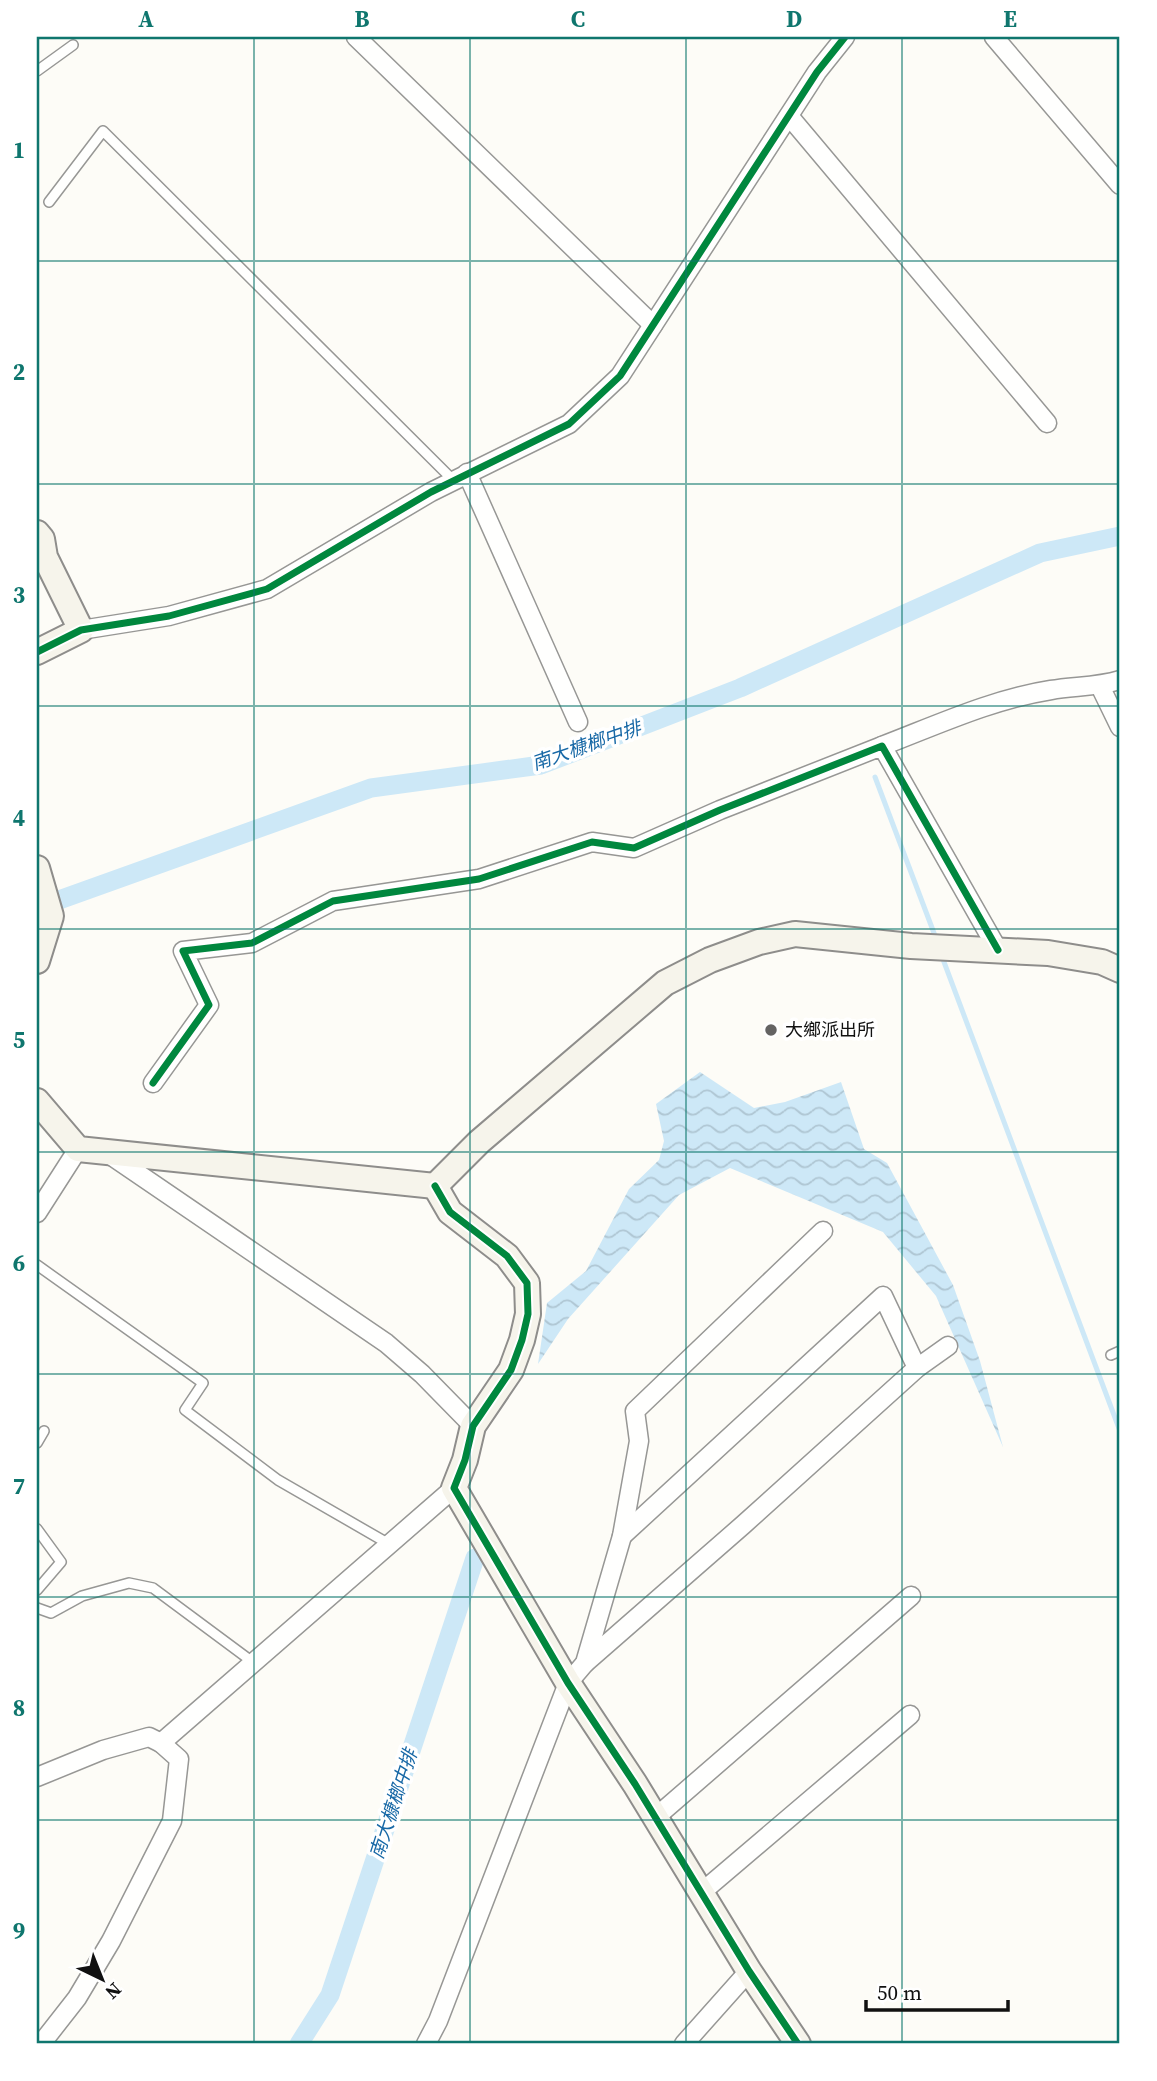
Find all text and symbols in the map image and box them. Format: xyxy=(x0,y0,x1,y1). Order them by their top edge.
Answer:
text: A xyxy=(138,3,154,35)
text: B xyxy=(355,3,370,35)
text: C xyxy=(571,3,585,35)
text: D xyxy=(786,3,802,35)
text: E xyxy=(1003,3,1017,35)
text: 1 xyxy=(13,134,25,166)
text: 2 xyxy=(13,356,25,388)
text: 3 xyxy=(13,579,25,611)
water label: 南大槺榔中排 xyxy=(528,713,647,776)
text: 4 xyxy=(13,802,25,834)
place label: 大鄉派出所 xyxy=(785,1017,875,1042)
marker: 大鄉派出所 xyxy=(763,1022,779,1038)
text: 5 xyxy=(13,1024,25,1056)
text: 6 xyxy=(13,1247,25,1279)
text: 7 xyxy=(13,1470,25,1502)
text: 8 xyxy=(13,1692,25,1724)
water label: 南大槺榔中排 xyxy=(363,1743,424,1862)
text: 9 xyxy=(13,1915,25,1947)
north arrow xyxy=(66,1944,136,2014)
scale bar xyxy=(866,1969,1008,2013)
text: N xyxy=(100,1977,128,2006)
text: 50 m xyxy=(877,1978,922,2007)

